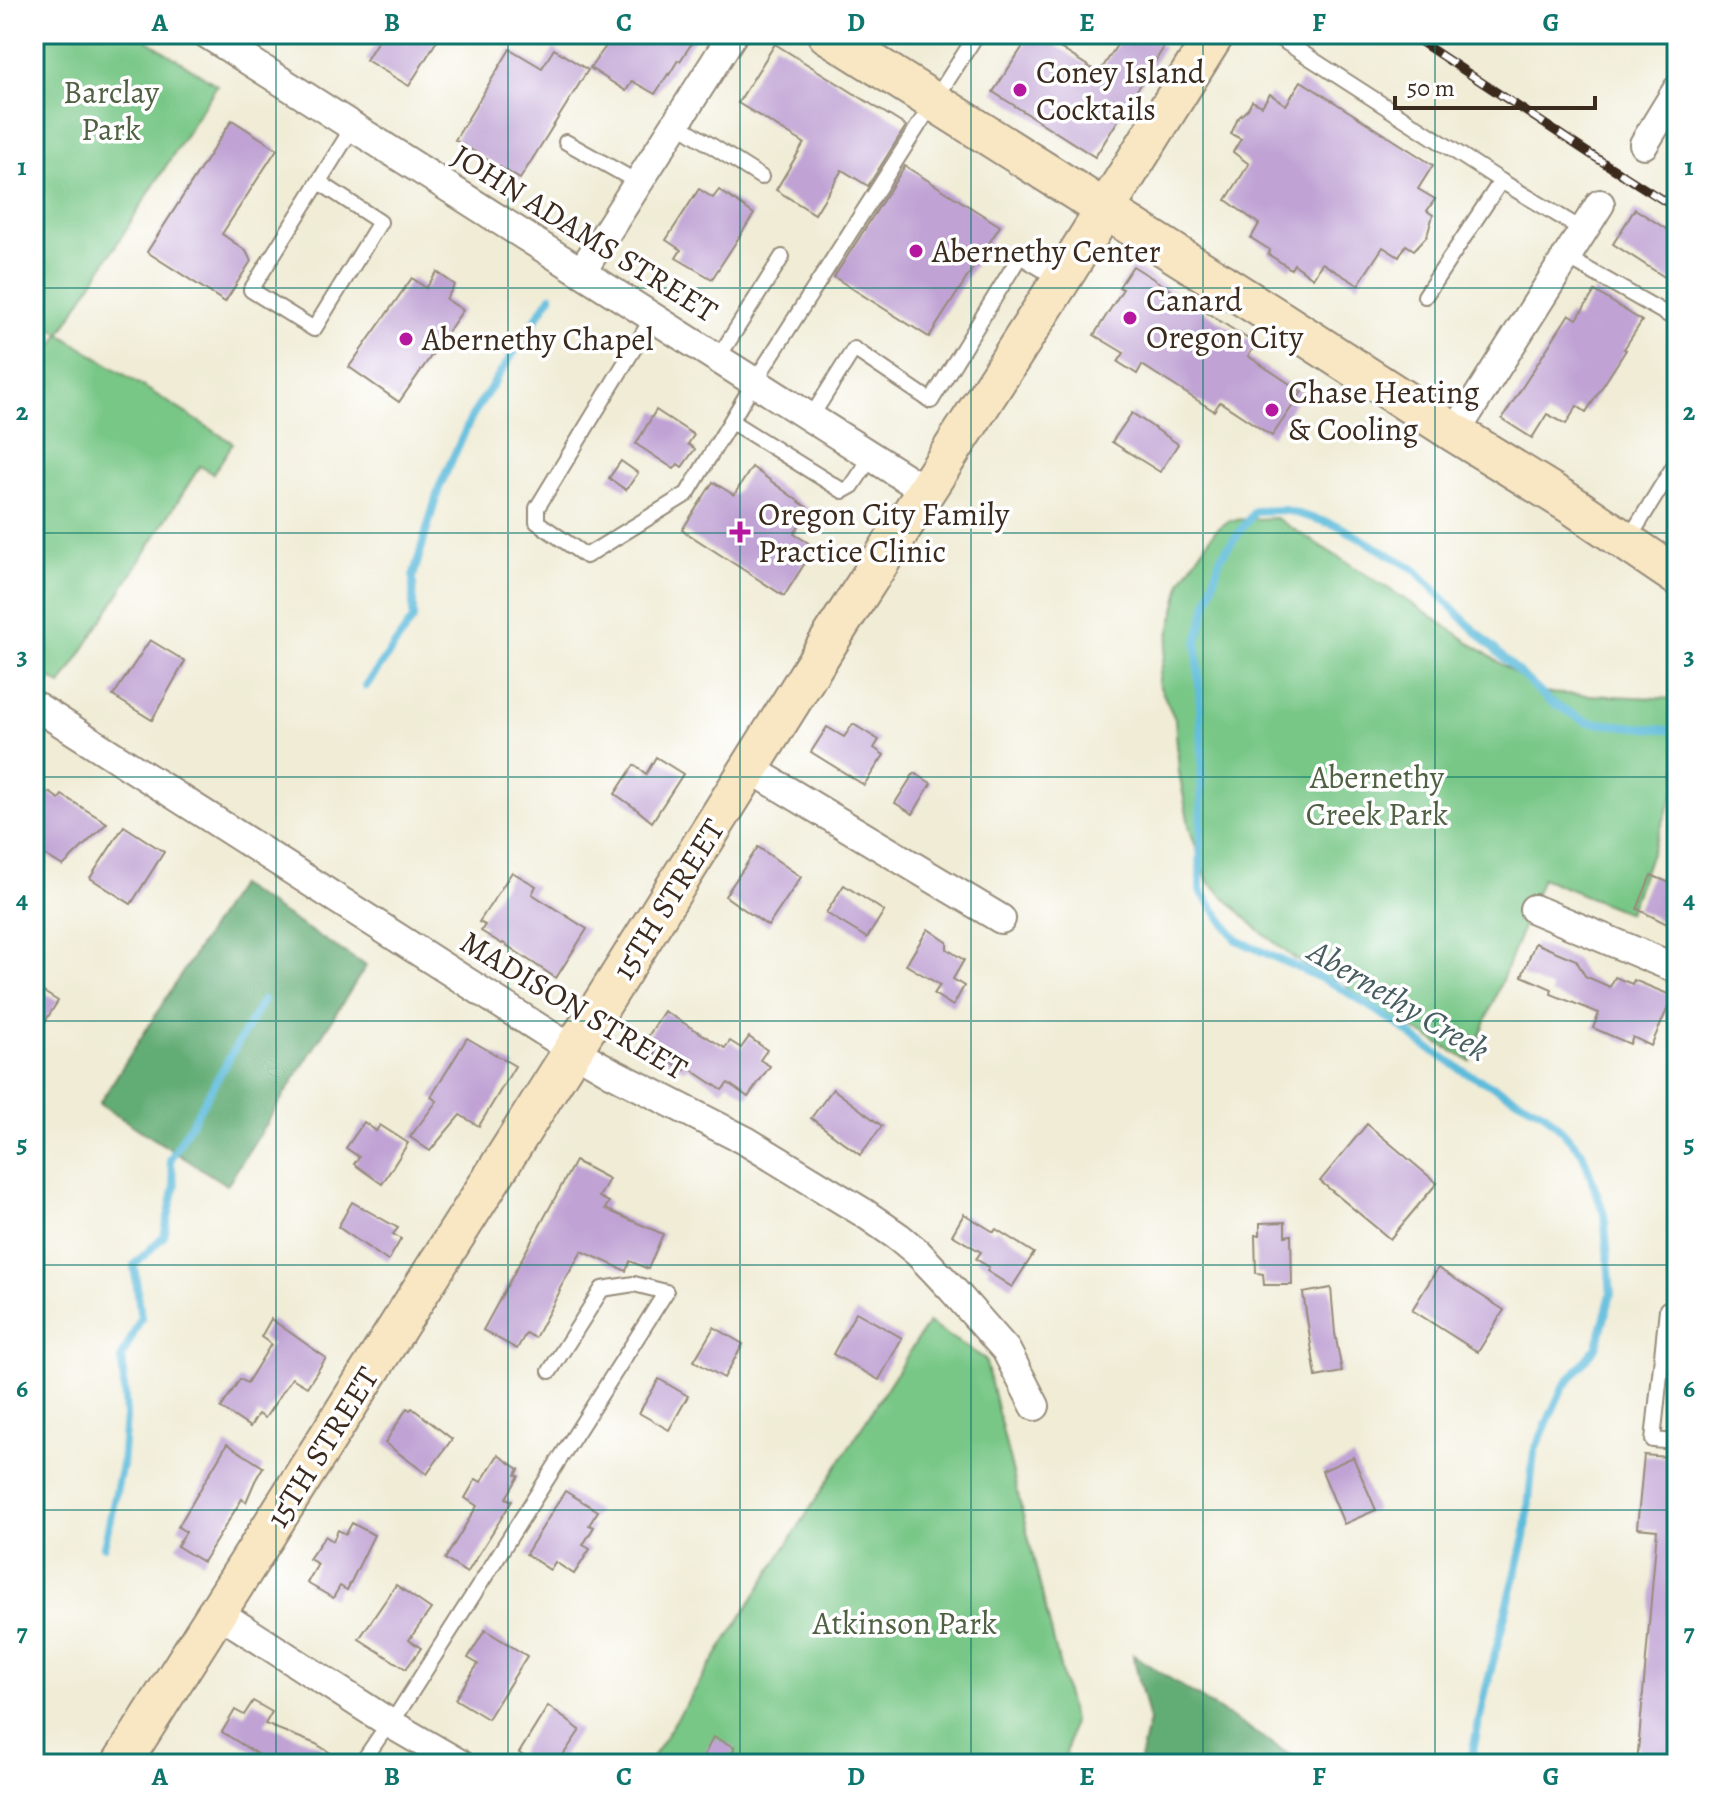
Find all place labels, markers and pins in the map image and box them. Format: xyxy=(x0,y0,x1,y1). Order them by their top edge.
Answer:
place label: Coney Island Cocktails xyxy=(1036,50,1206,131)
marker: Coney Island Cocktails xyxy=(1011,81,1029,99)
place label: Abernethy Center xyxy=(931,229,1161,273)
marker: Abernethy Center xyxy=(907,242,925,260)
place label: Canard Oregon City xyxy=(1146,278,1304,359)
marker: Canard Oregon City xyxy=(1121,309,1139,327)
place label: Abernethy Chapel xyxy=(421,317,654,361)
marker: Abernethy Chapel xyxy=(397,330,415,348)
place label: Chase Heating & Cooling xyxy=(1288,370,1479,451)
marker: Chase Heating & Cooling xyxy=(1263,401,1281,419)
place label: Oregon City Family Practice Clinic xyxy=(758,492,1010,573)
marker: Oregon City Family Practice Clinic xyxy=(729,521,751,543)

